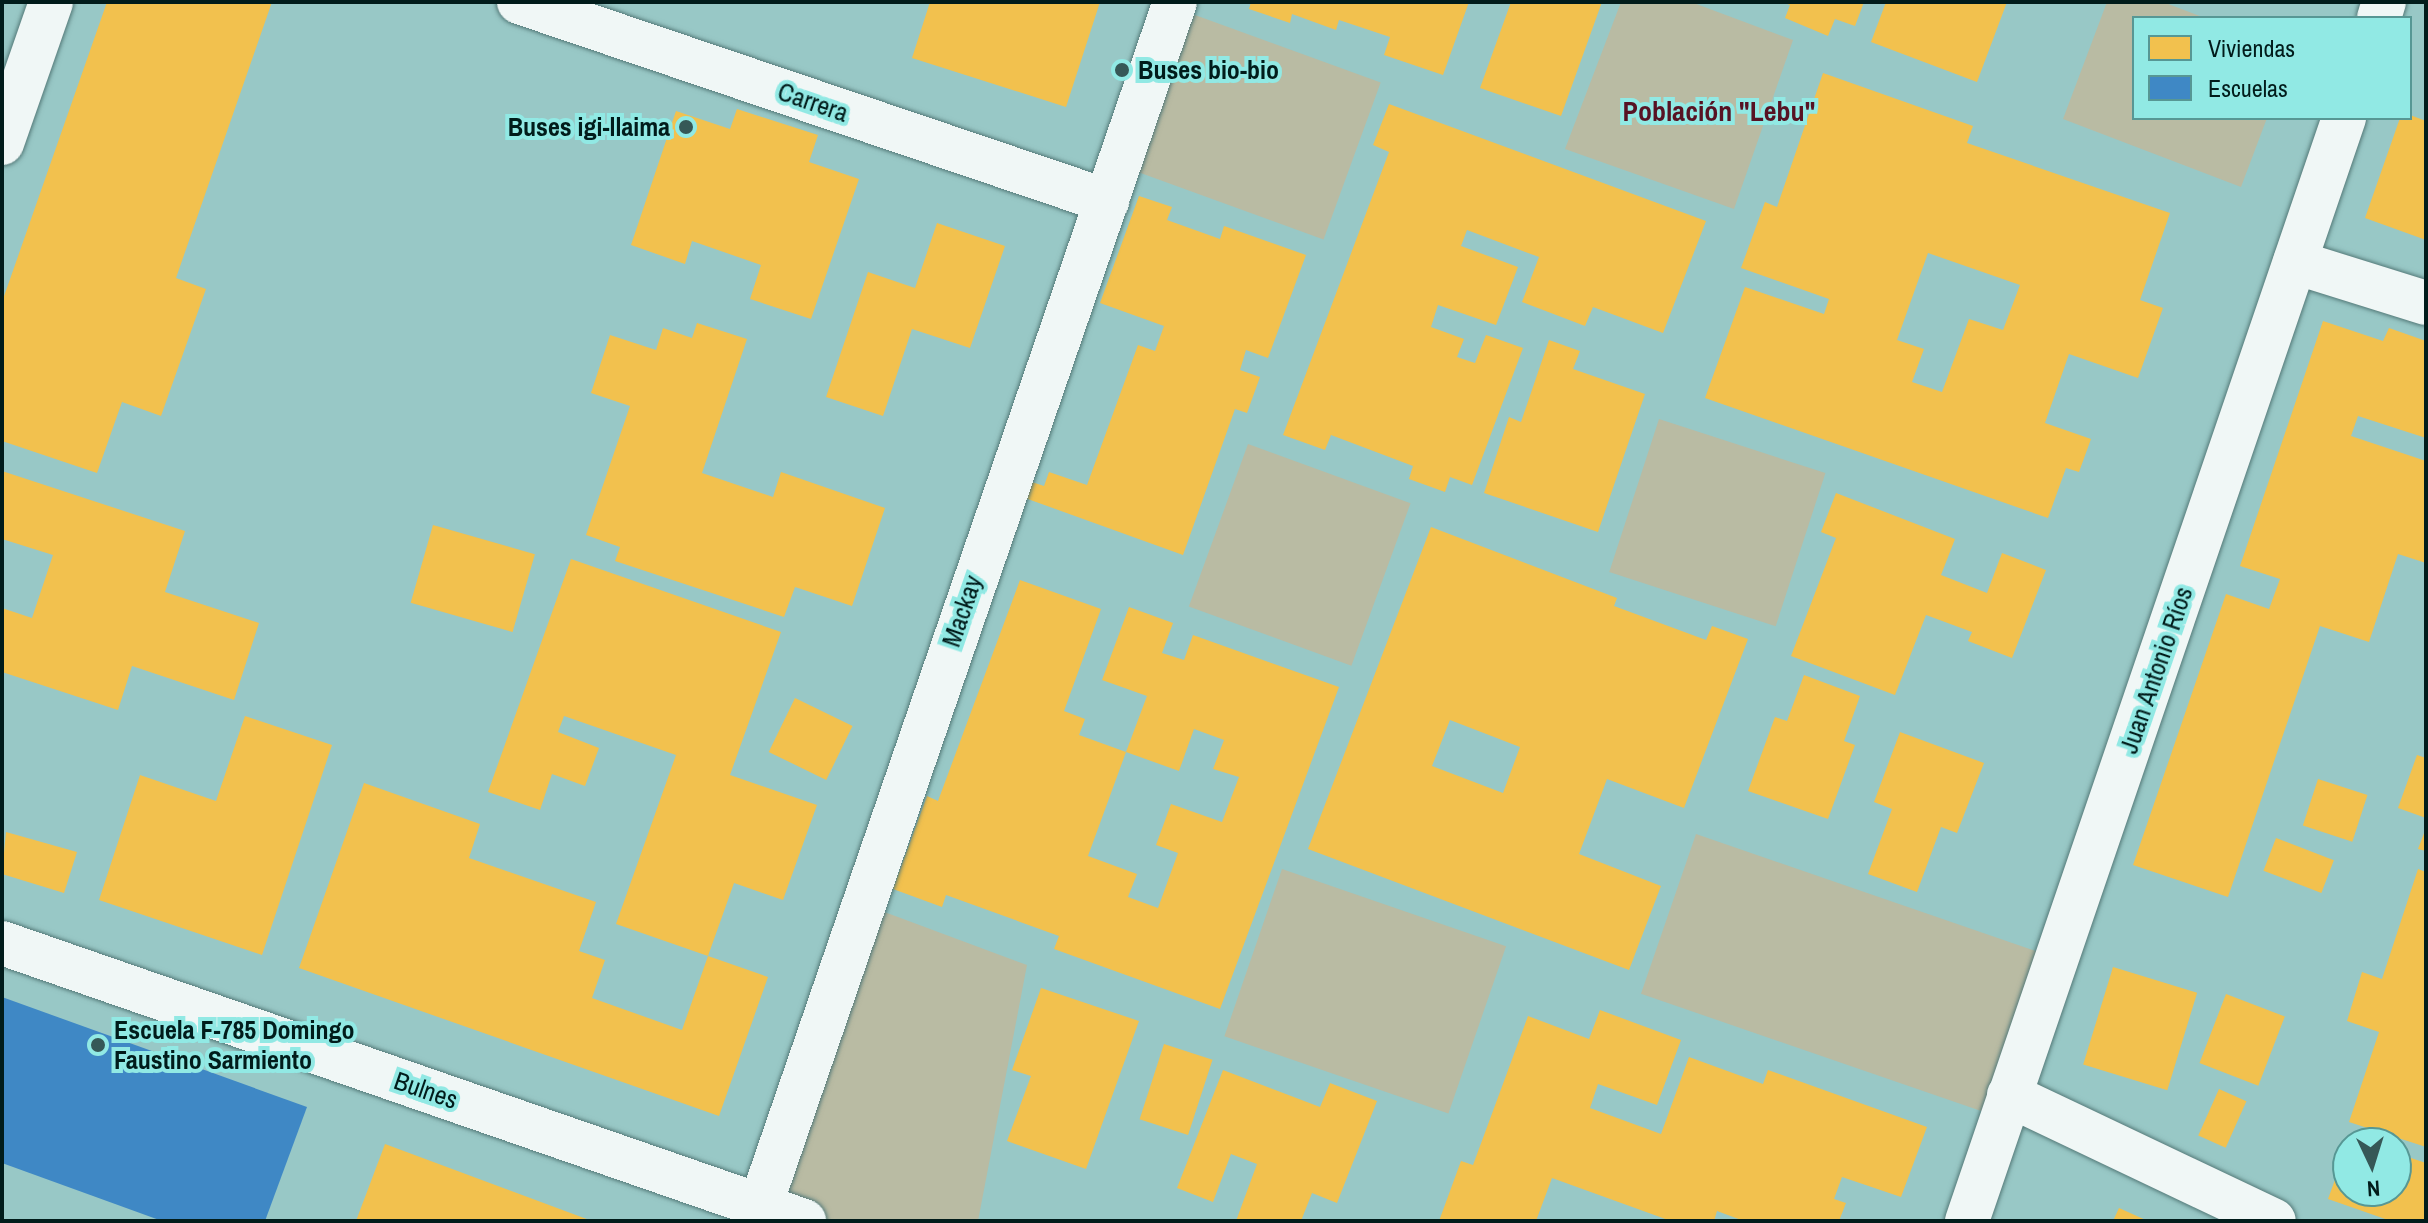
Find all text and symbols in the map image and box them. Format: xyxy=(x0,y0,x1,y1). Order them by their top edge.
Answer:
legend xyxy=(2132,16,2412,120)
text: Viviendas xyxy=(2208,32,2295,64)
place label: Buses bio-bio xyxy=(1138,54,1279,86)
marker: Buses bio-bio xyxy=(1113,61,1131,79)
text: Escuelas xyxy=(2208,72,2288,104)
street label: Carrera xyxy=(774,75,852,129)
district label: Población "Lebu" xyxy=(1623,94,1815,128)
place label: Buses igi-llaima xyxy=(508,111,670,143)
marker: Buses igi-llaima xyxy=(677,118,695,136)
street label: Mackay xyxy=(935,571,989,651)
street label: Juan Antonio Ríos xyxy=(2113,582,2199,758)
place label: Escuela F-785 Domingo Faustino Sarmiento xyxy=(114,1014,355,1076)
marker: Escuela F-785 Domingo Faustino Sarmiento xyxy=(89,1036,107,1054)
street label: Bulnes xyxy=(390,1065,462,1115)
north arrow xyxy=(2332,1127,2412,1207)
text: N xyxy=(2366,1174,2381,1204)

